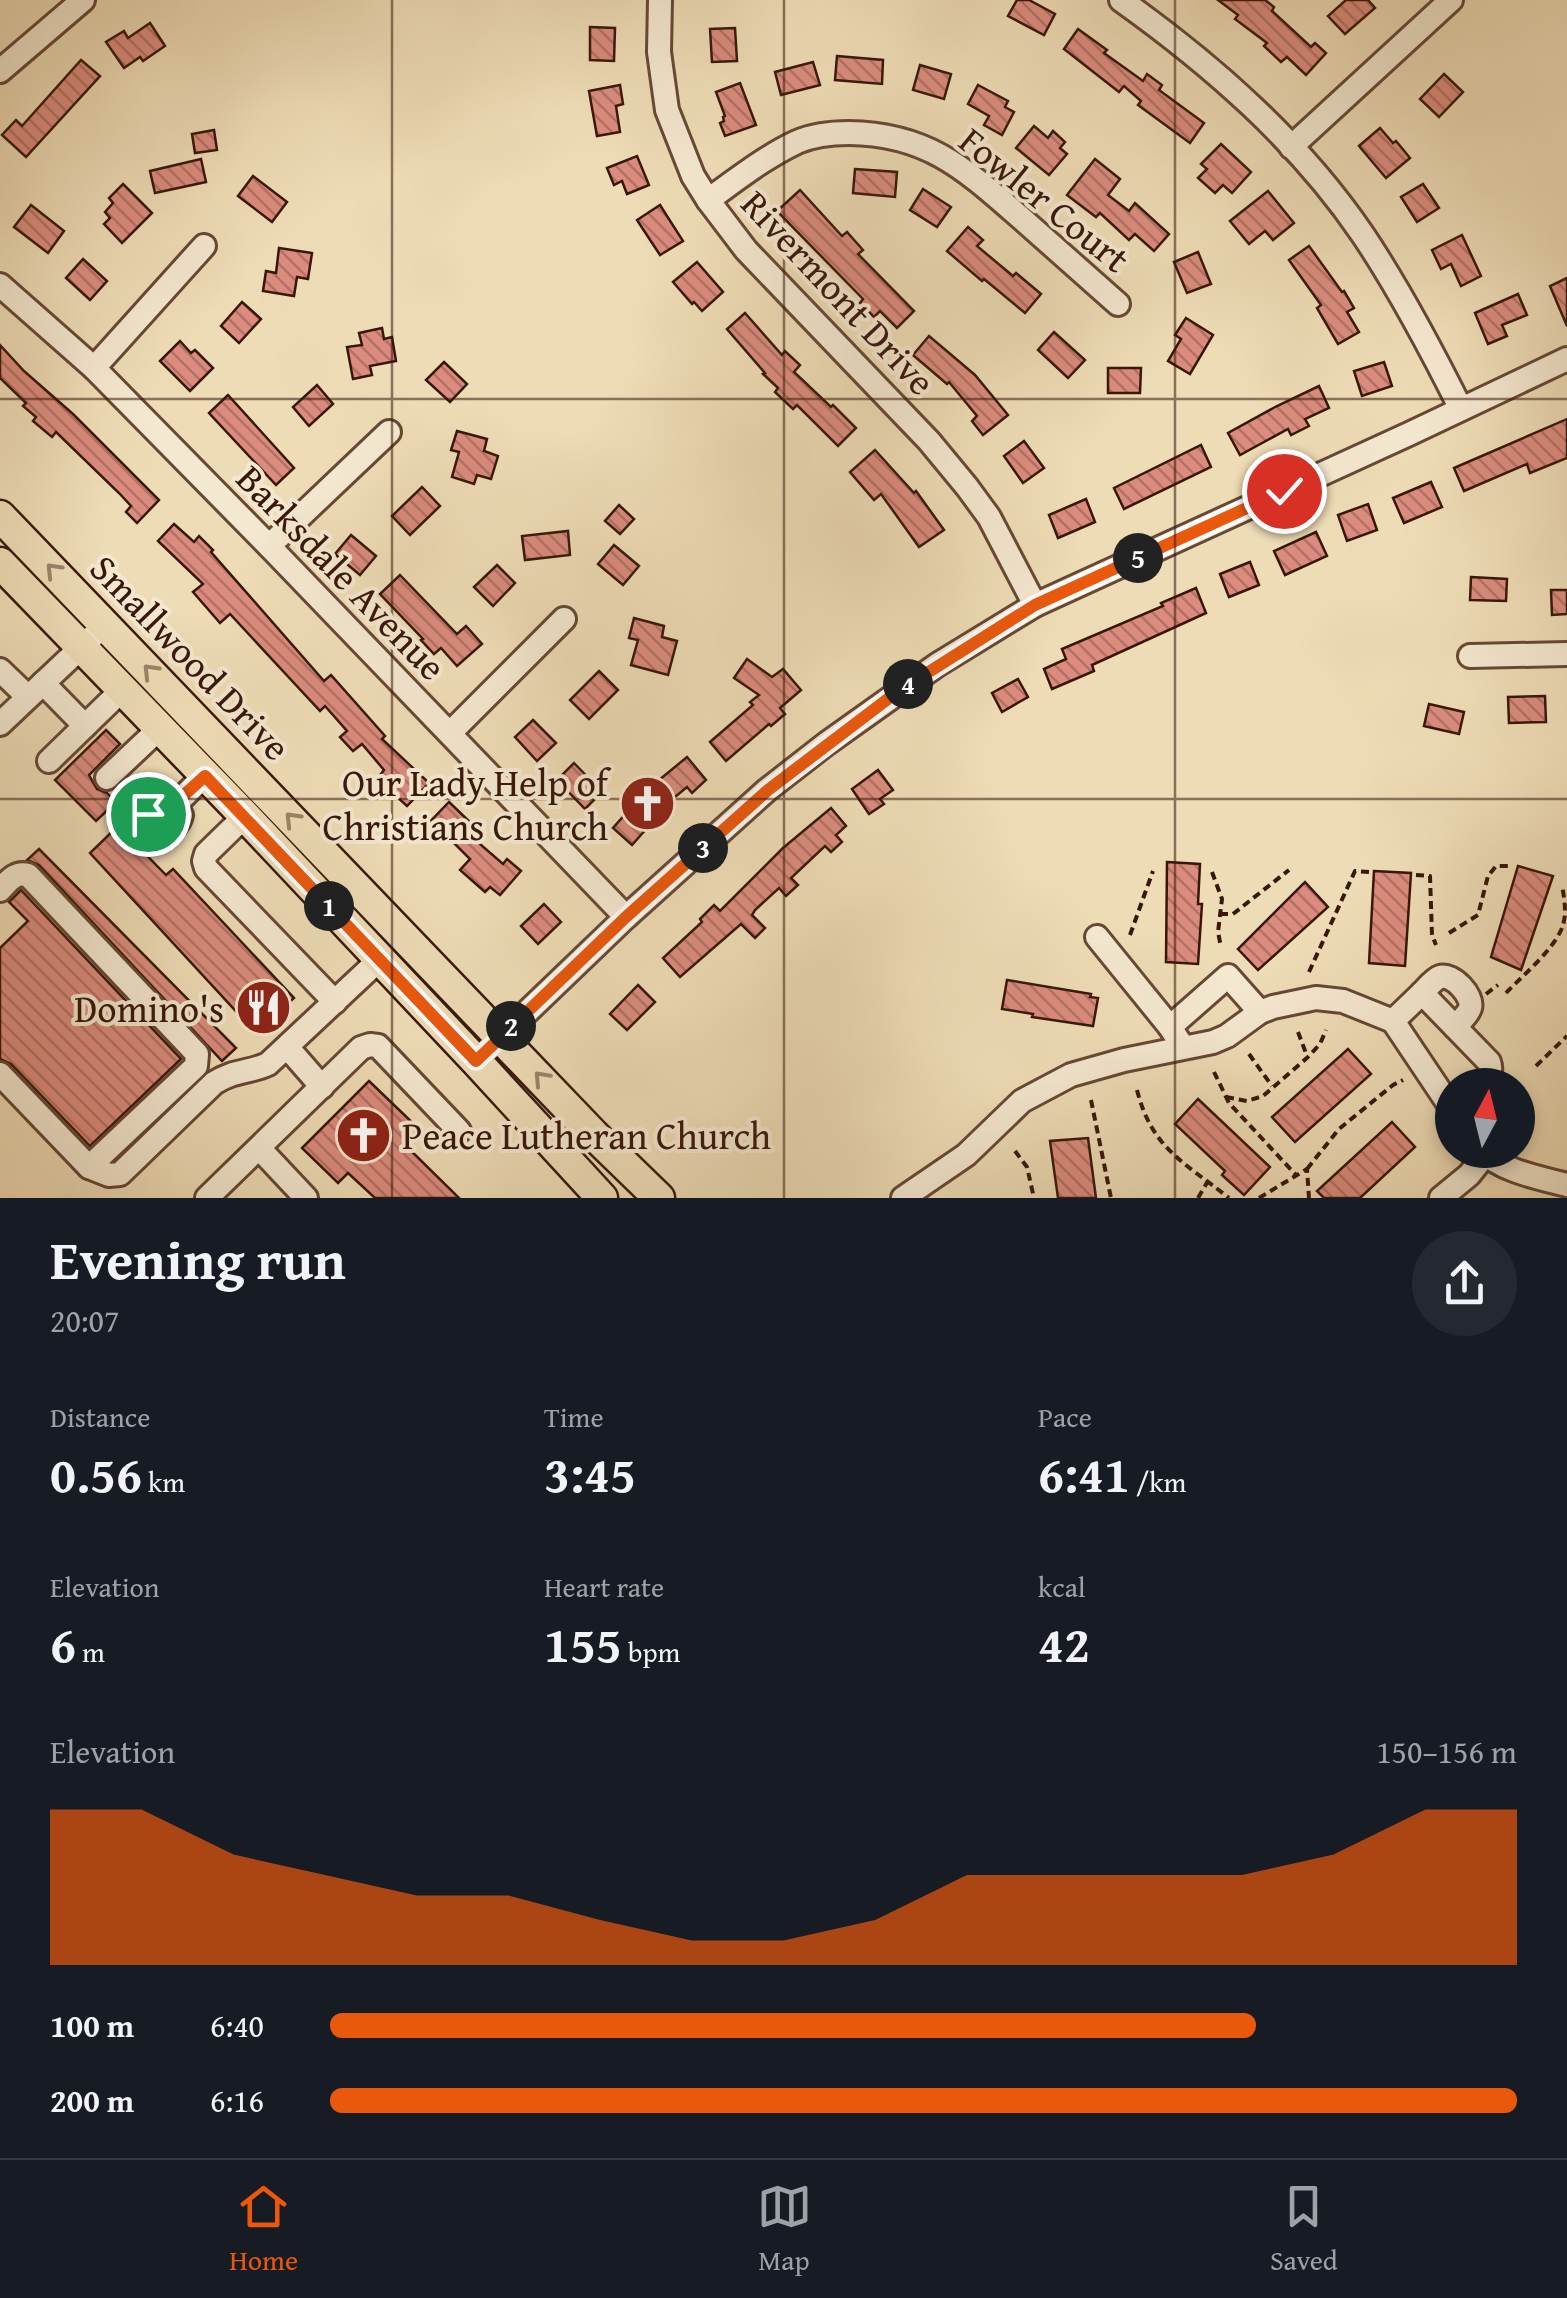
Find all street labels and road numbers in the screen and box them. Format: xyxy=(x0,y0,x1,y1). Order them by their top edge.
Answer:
street label: Fowler Court xyxy=(948,113,1142,285)
street label: Rivermont Drive xyxy=(729,177,949,407)
street label: Barksdale Avenue xyxy=(224,451,460,693)
street label: Smallwood Drive xyxy=(78,541,304,773)

